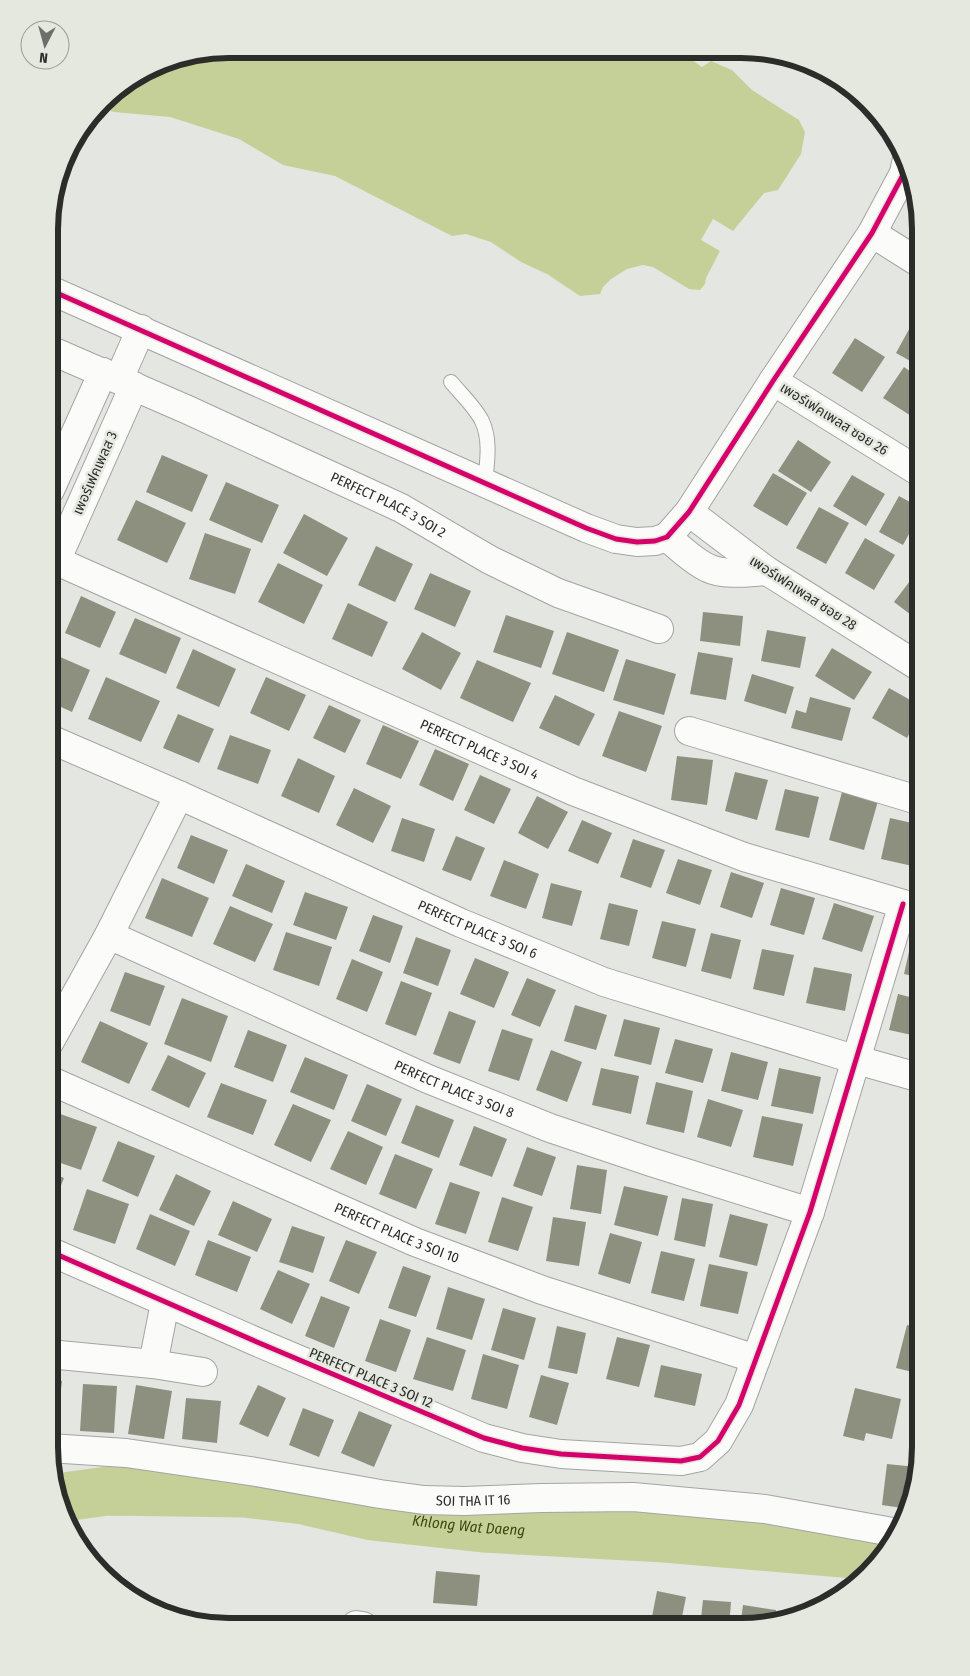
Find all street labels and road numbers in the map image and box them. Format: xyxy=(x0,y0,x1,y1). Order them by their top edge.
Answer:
street label: เพอร์เฟคเพลส ซอย 26 xyxy=(777,379,891,459)
street label: เพอร์เฟคเพลส 3 xyxy=(69,429,121,517)
street label: PERFECT PLACE 3 SOI 2 xyxy=(328,468,449,541)
street label: เพอร์เฟคเพลส ซอย 28 xyxy=(746,552,860,634)
street label: PERFECT PLACE 3 SOI 4 xyxy=(418,716,541,783)
street label: PERFECT PLACE 3 SOI 6 xyxy=(415,896,540,962)
street label: PERFECT PLACE 3 SOI 8 xyxy=(392,1056,517,1121)
street label: PERFECT PLACE 3 SOI 10 xyxy=(332,1199,462,1266)
street label: PERFECT PLACE 3 SOI 12 xyxy=(307,1344,435,1412)
street label: SOI THA IT 16 xyxy=(436,1491,511,1510)

